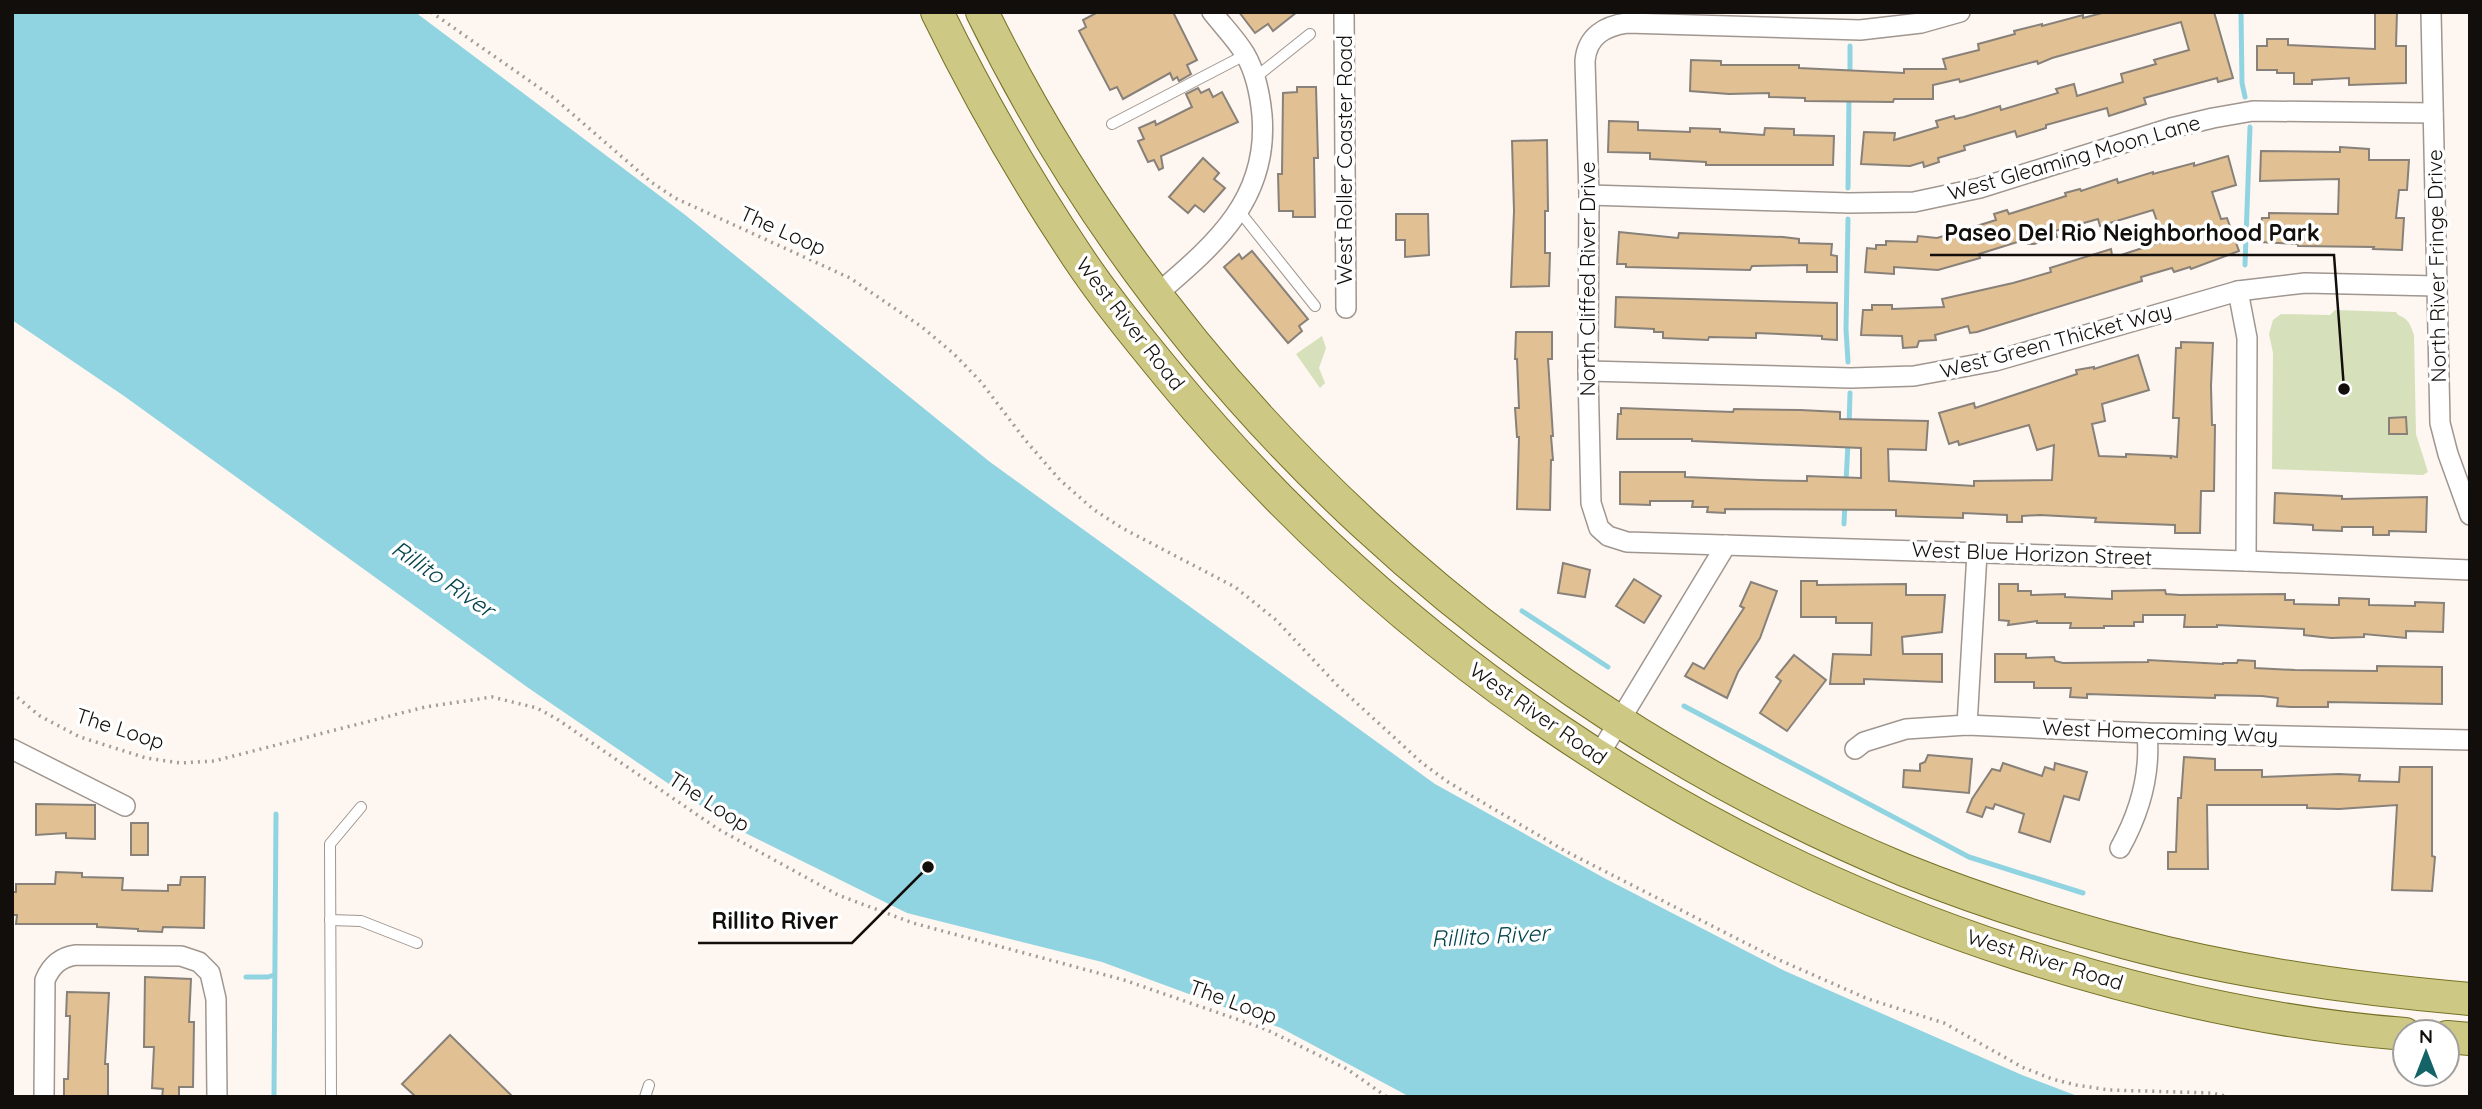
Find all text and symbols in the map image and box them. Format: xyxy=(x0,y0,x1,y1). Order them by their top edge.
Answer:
street label: West Roller Coaster Road xyxy=(1331,35,1357,285)
street label: West Gleaming Moon Lane xyxy=(1944,108,2203,206)
street label: North River Fringe Drive xyxy=(2421,149,2451,383)
street label: North Cliffed River Drive xyxy=(1574,161,1600,397)
street label: The Loop xyxy=(736,200,830,261)
callout: Paseo Del Rio Neighborhood Park xyxy=(1930,211,2334,255)
text: Paseo Del Rio Neighborhood Park xyxy=(1944,218,2320,247)
street label: West River Road xyxy=(1071,252,1191,395)
street label: West Green Thicket Way xyxy=(1937,297,2174,383)
water label: Rillito River xyxy=(386,534,503,625)
street label: West Blue Horizon Street xyxy=(1911,536,2153,570)
street label: West River Road xyxy=(1465,656,1612,770)
street label: The Loop xyxy=(73,702,168,755)
street label: West Homecoming Way xyxy=(2042,714,2279,748)
street label: The Loop xyxy=(664,765,755,837)
callout: Rillito River xyxy=(698,899,852,943)
text: Rillito River xyxy=(712,906,838,935)
water label: Rillito River xyxy=(1430,918,1553,953)
street label: West River Road xyxy=(1964,923,2127,995)
street label: The Loop xyxy=(1186,973,1281,1029)
north arrow xyxy=(2391,1018,2461,1088)
text: N xyxy=(2419,1024,2433,1048)

